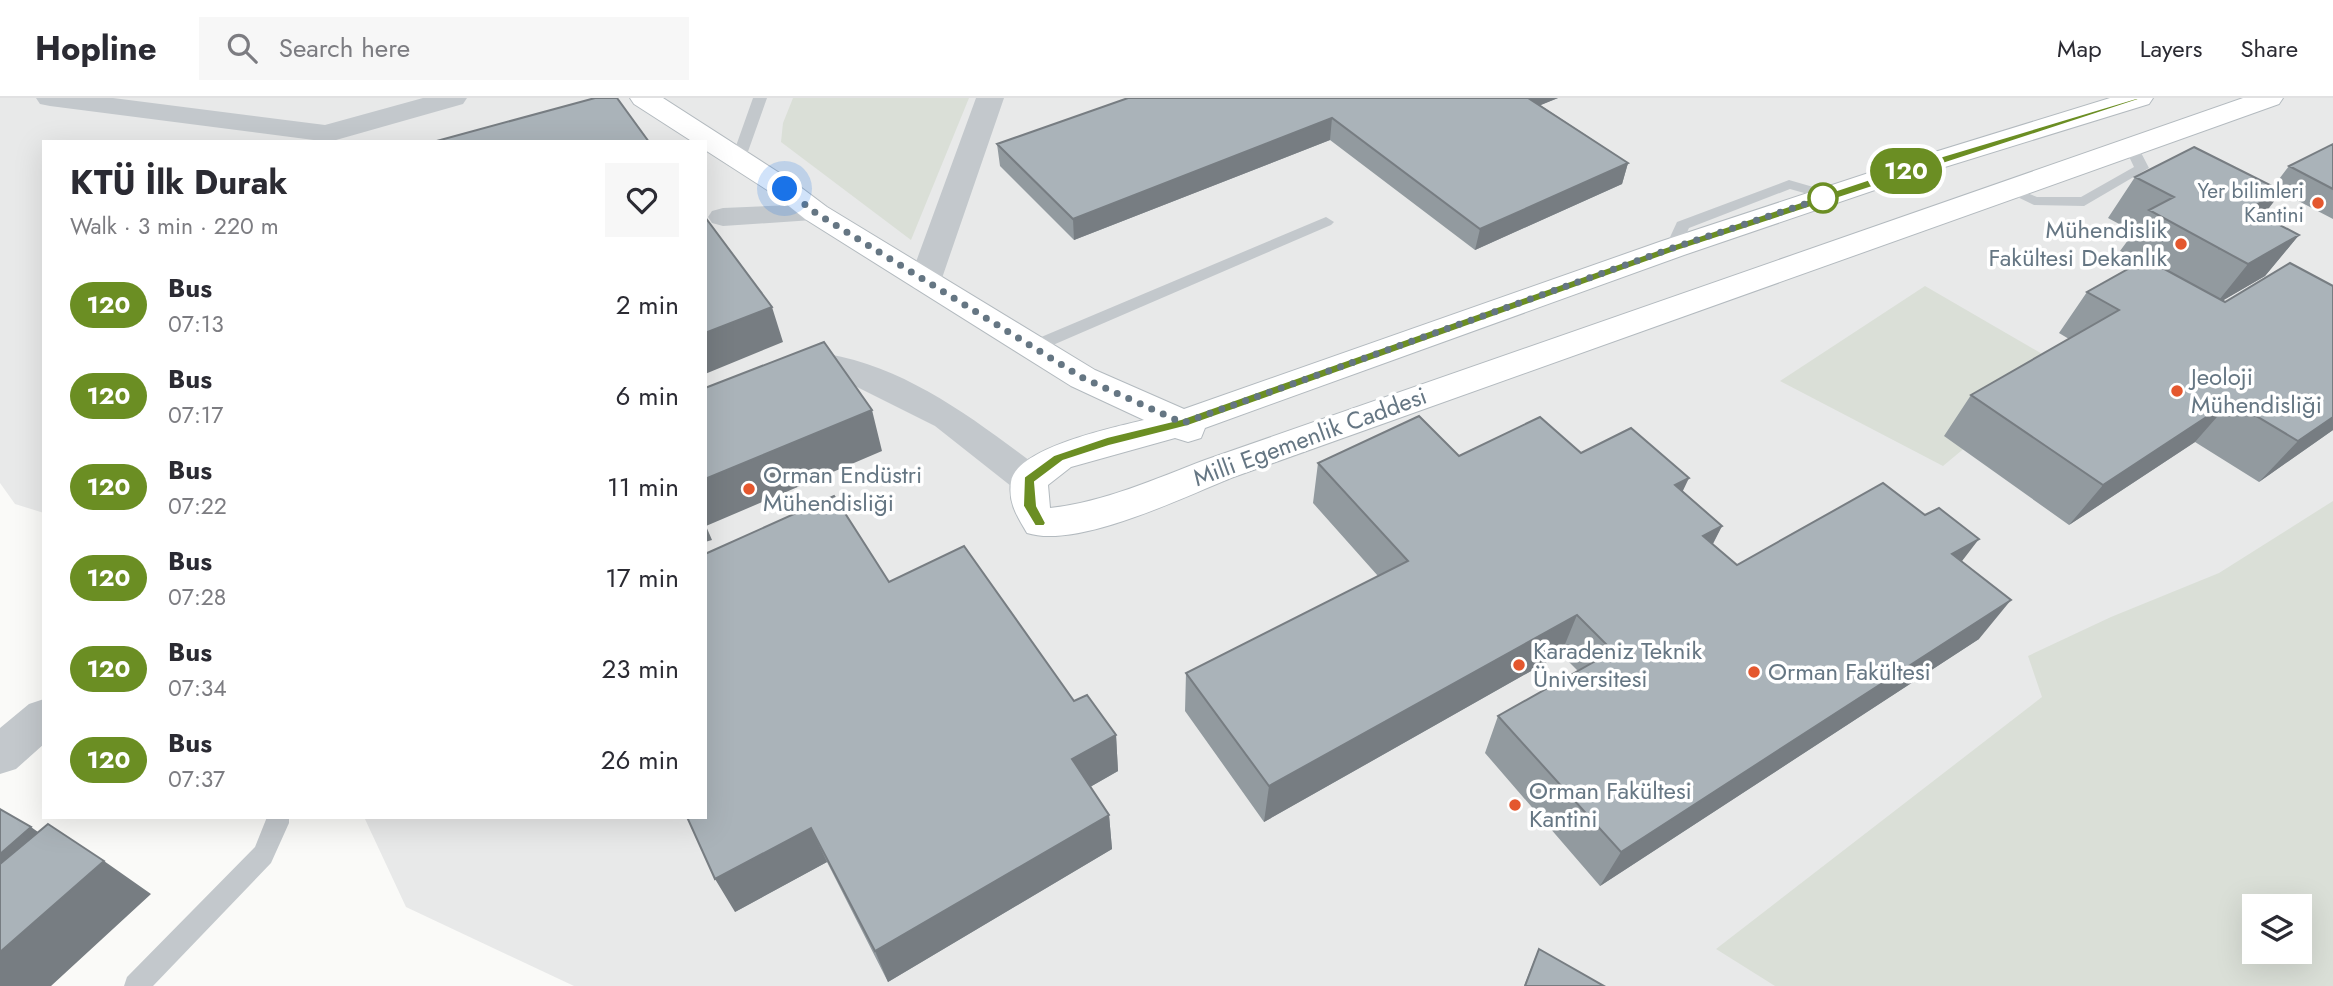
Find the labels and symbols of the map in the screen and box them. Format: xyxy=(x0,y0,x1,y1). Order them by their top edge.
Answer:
line badge: 120 xyxy=(1866,148,1946,194)
your location xyxy=(767,171,802,206)
place label: Yer bilimleri Kantini xyxy=(2198,176,2304,230)
unlabelled marker xyxy=(1808,183,1838,213)
marker: Yer bilimleri Kantini xyxy=(2310,195,2326,211)
place label: Mühendislik Fakültesi Dekanlık xyxy=(1989,212,2167,275)
marker: Mühendislik Fakültesi Dekanlık xyxy=(2173,236,2189,252)
place label: Jeoloji Mühendisliği xyxy=(2188,359,2322,422)
street label: Milli Egemenlik Caddesi xyxy=(1188,378,1431,495)
marker: Jeoloji Mühendisliği xyxy=(2169,383,2185,399)
place label: Orman Endüstri Mühendisliği xyxy=(763,457,922,520)
marker: Orman Endüstri Mühendisliği xyxy=(741,481,757,497)
place label: Karadeniz Teknik Üniversitesi xyxy=(1533,633,1703,696)
place label: Orman Fakültesi xyxy=(1768,654,1931,689)
marker: Karadeniz Teknik Üniversitesi xyxy=(1511,657,1527,673)
marker: Orman Fakültesi xyxy=(1746,664,1762,680)
place label: Orman Fakültesi Kantini xyxy=(1529,773,1692,836)
marker: Orman Fakültesi Kantini xyxy=(1507,797,1523,813)

